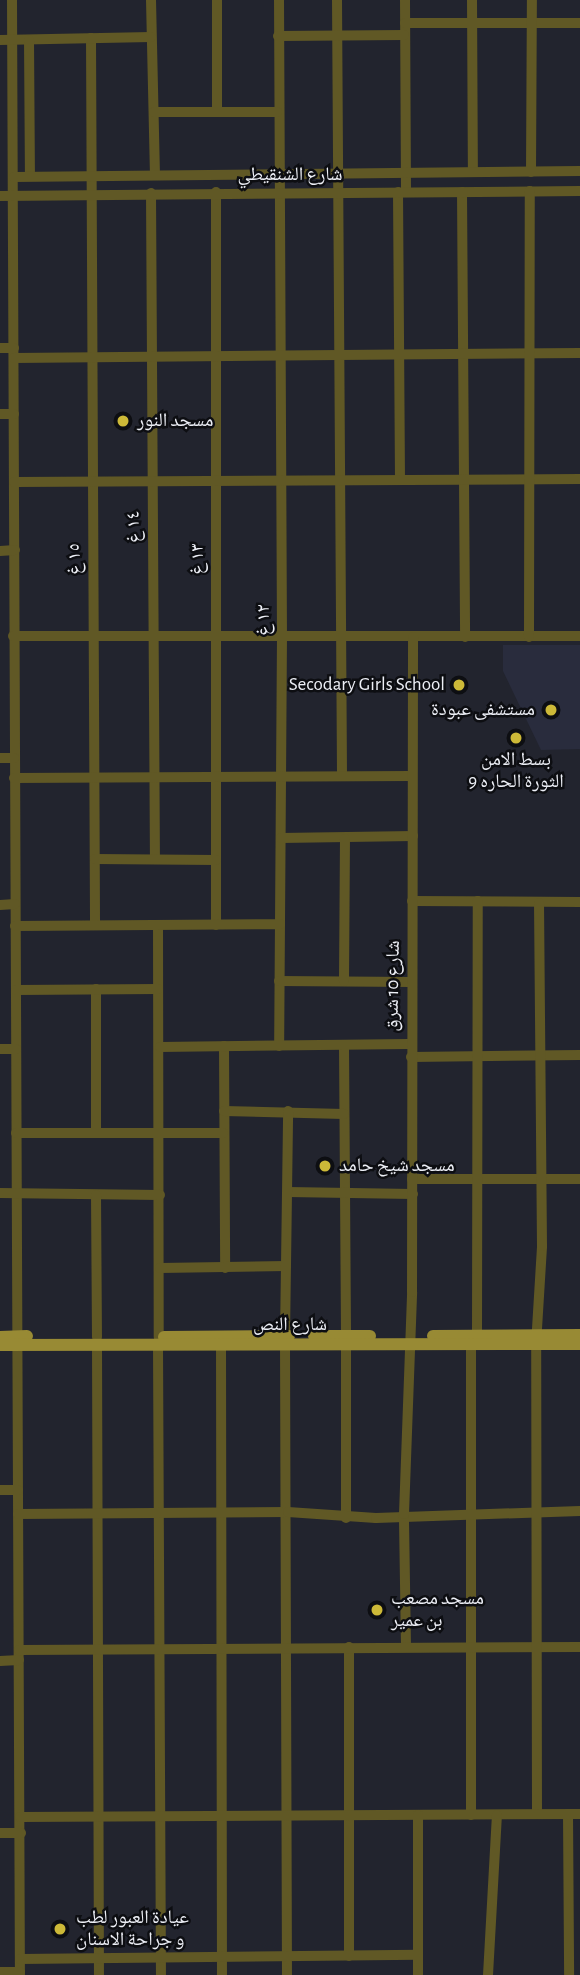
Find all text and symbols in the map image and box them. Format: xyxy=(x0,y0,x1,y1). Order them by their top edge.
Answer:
street label: شارع الشنقيطي xyxy=(237,164,343,186)
place label: مسجد النور xyxy=(137,410,213,432)
marker: مسجد النور xyxy=(115,413,131,429)
street label: ١٤ غ xyxy=(122,511,146,543)
street label: ١٥ غ xyxy=(63,543,87,575)
street label: ١٣ غ xyxy=(187,543,209,575)
street label: ١٢ غ xyxy=(252,604,276,636)
place label: Secodary Girls School xyxy=(289,674,445,696)
marker: Secodary Girls School xyxy=(451,677,467,693)
place label: مستشفى عبودة xyxy=(431,699,535,721)
marker: مستشفى عبودة xyxy=(541,700,561,720)
marker: بسط الامن الثورة الحاره 9 xyxy=(508,730,524,746)
place label: بسط الامن الثورة الحاره 9 xyxy=(468,749,564,793)
street label: شارع 10 شرق xyxy=(381,940,405,1032)
place label: مسجد شيخ حامد xyxy=(339,1155,455,1177)
marker: مسجد شيخ حامد xyxy=(317,1158,333,1174)
street label: شارع النص xyxy=(253,1314,327,1336)
place label: مسجد مصعب بن عمير xyxy=(391,1588,484,1632)
marker: مسجد مصعب بن عمير xyxy=(369,1602,385,1618)
place label: عيادة العبور لطب و جراحة الاسنان xyxy=(76,1907,189,1951)
marker: عيادة العبور لطب و جراحة الاسنان xyxy=(50,1919,70,1939)

